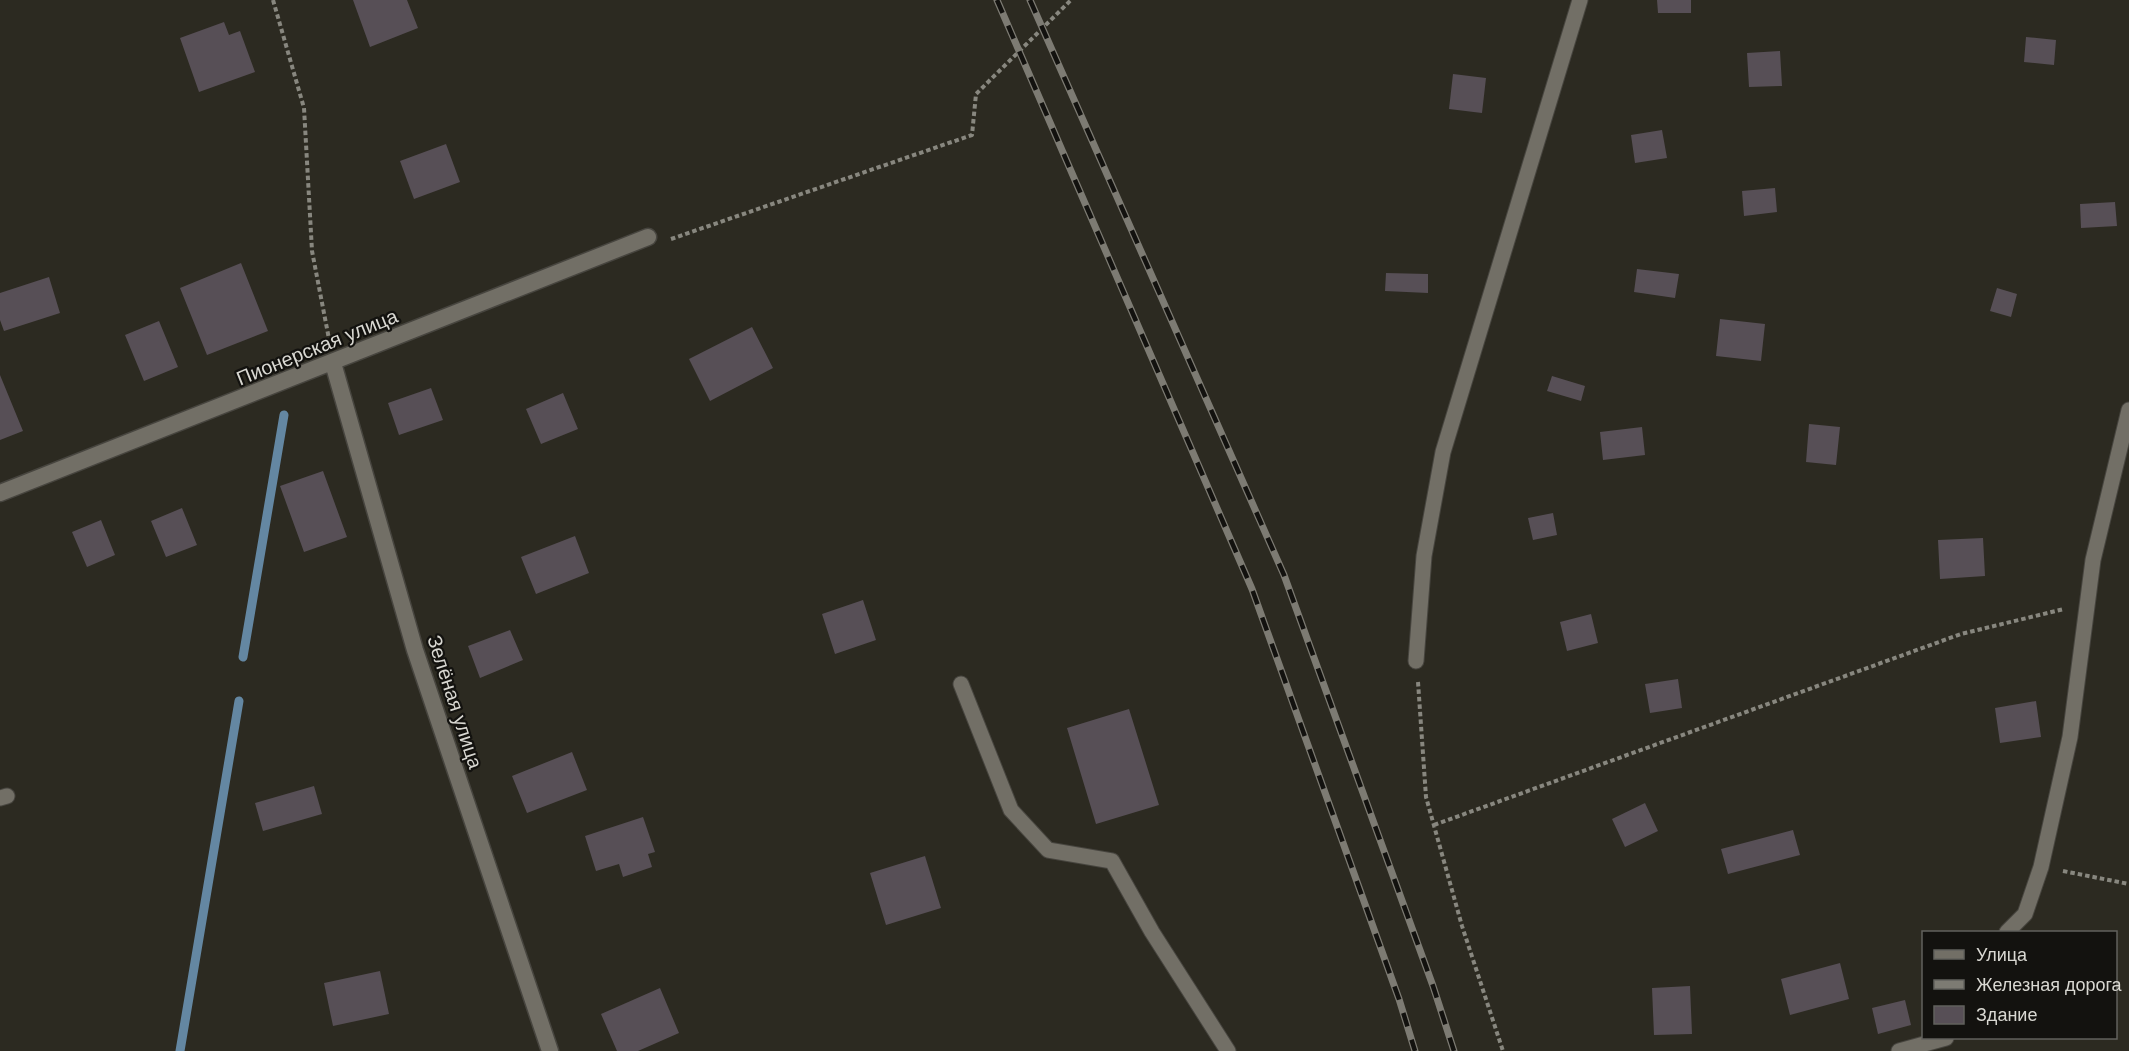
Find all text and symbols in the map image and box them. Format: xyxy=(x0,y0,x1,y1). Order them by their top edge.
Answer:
street label: Пионерская улица xyxy=(233,304,402,389)
street label: Зелёная улица xyxy=(423,633,487,772)
legend xyxy=(1922,931,2117,1039)
text: Улица xyxy=(1976,945,2028,965)
text: Железная дорога xyxy=(1976,975,2123,995)
text: Здание xyxy=(1976,1005,2037,1025)

